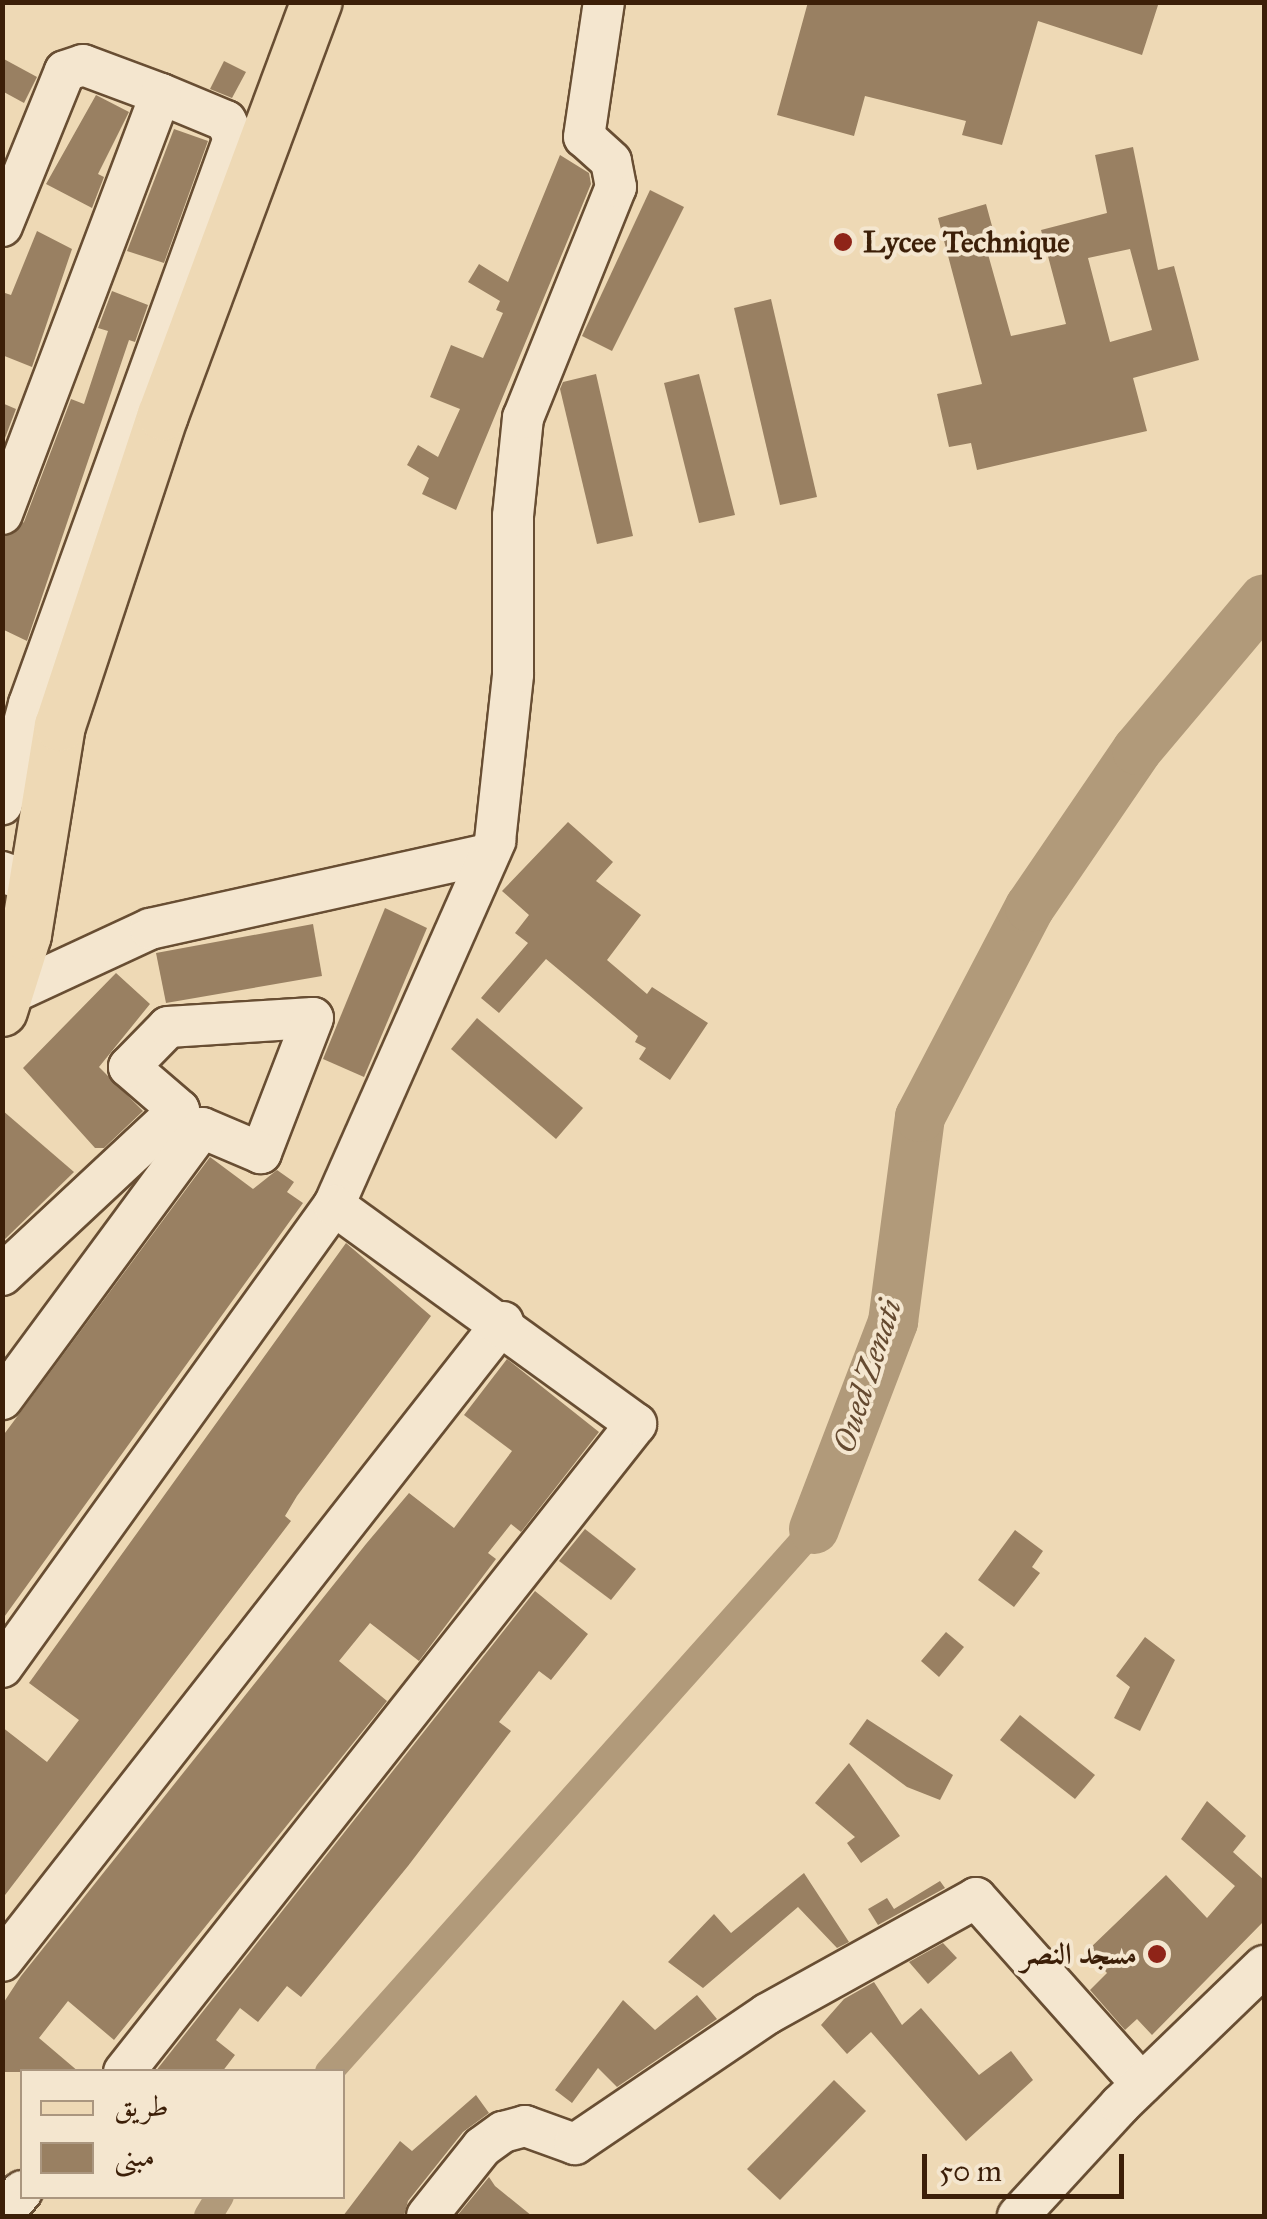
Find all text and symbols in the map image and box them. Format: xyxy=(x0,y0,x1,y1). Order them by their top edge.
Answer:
place label: Lycee Technique xyxy=(863,224,1070,260)
marker: Lycee Technique xyxy=(832,231,854,253)
water label: Oued Zenati xyxy=(825,1295,911,1457)
place label: مسجد النصر xyxy=(1021,1936,1137,1972)
marker: مسجد النصر xyxy=(1146,1943,1168,1965)
legend xyxy=(20,2069,345,2199)
text: طريق xyxy=(114,2088,169,2124)
scale bar xyxy=(927,2134,1130,2196)
text: مبنى xyxy=(114,2138,155,2174)
text: 50 m xyxy=(939,2153,1002,2189)

